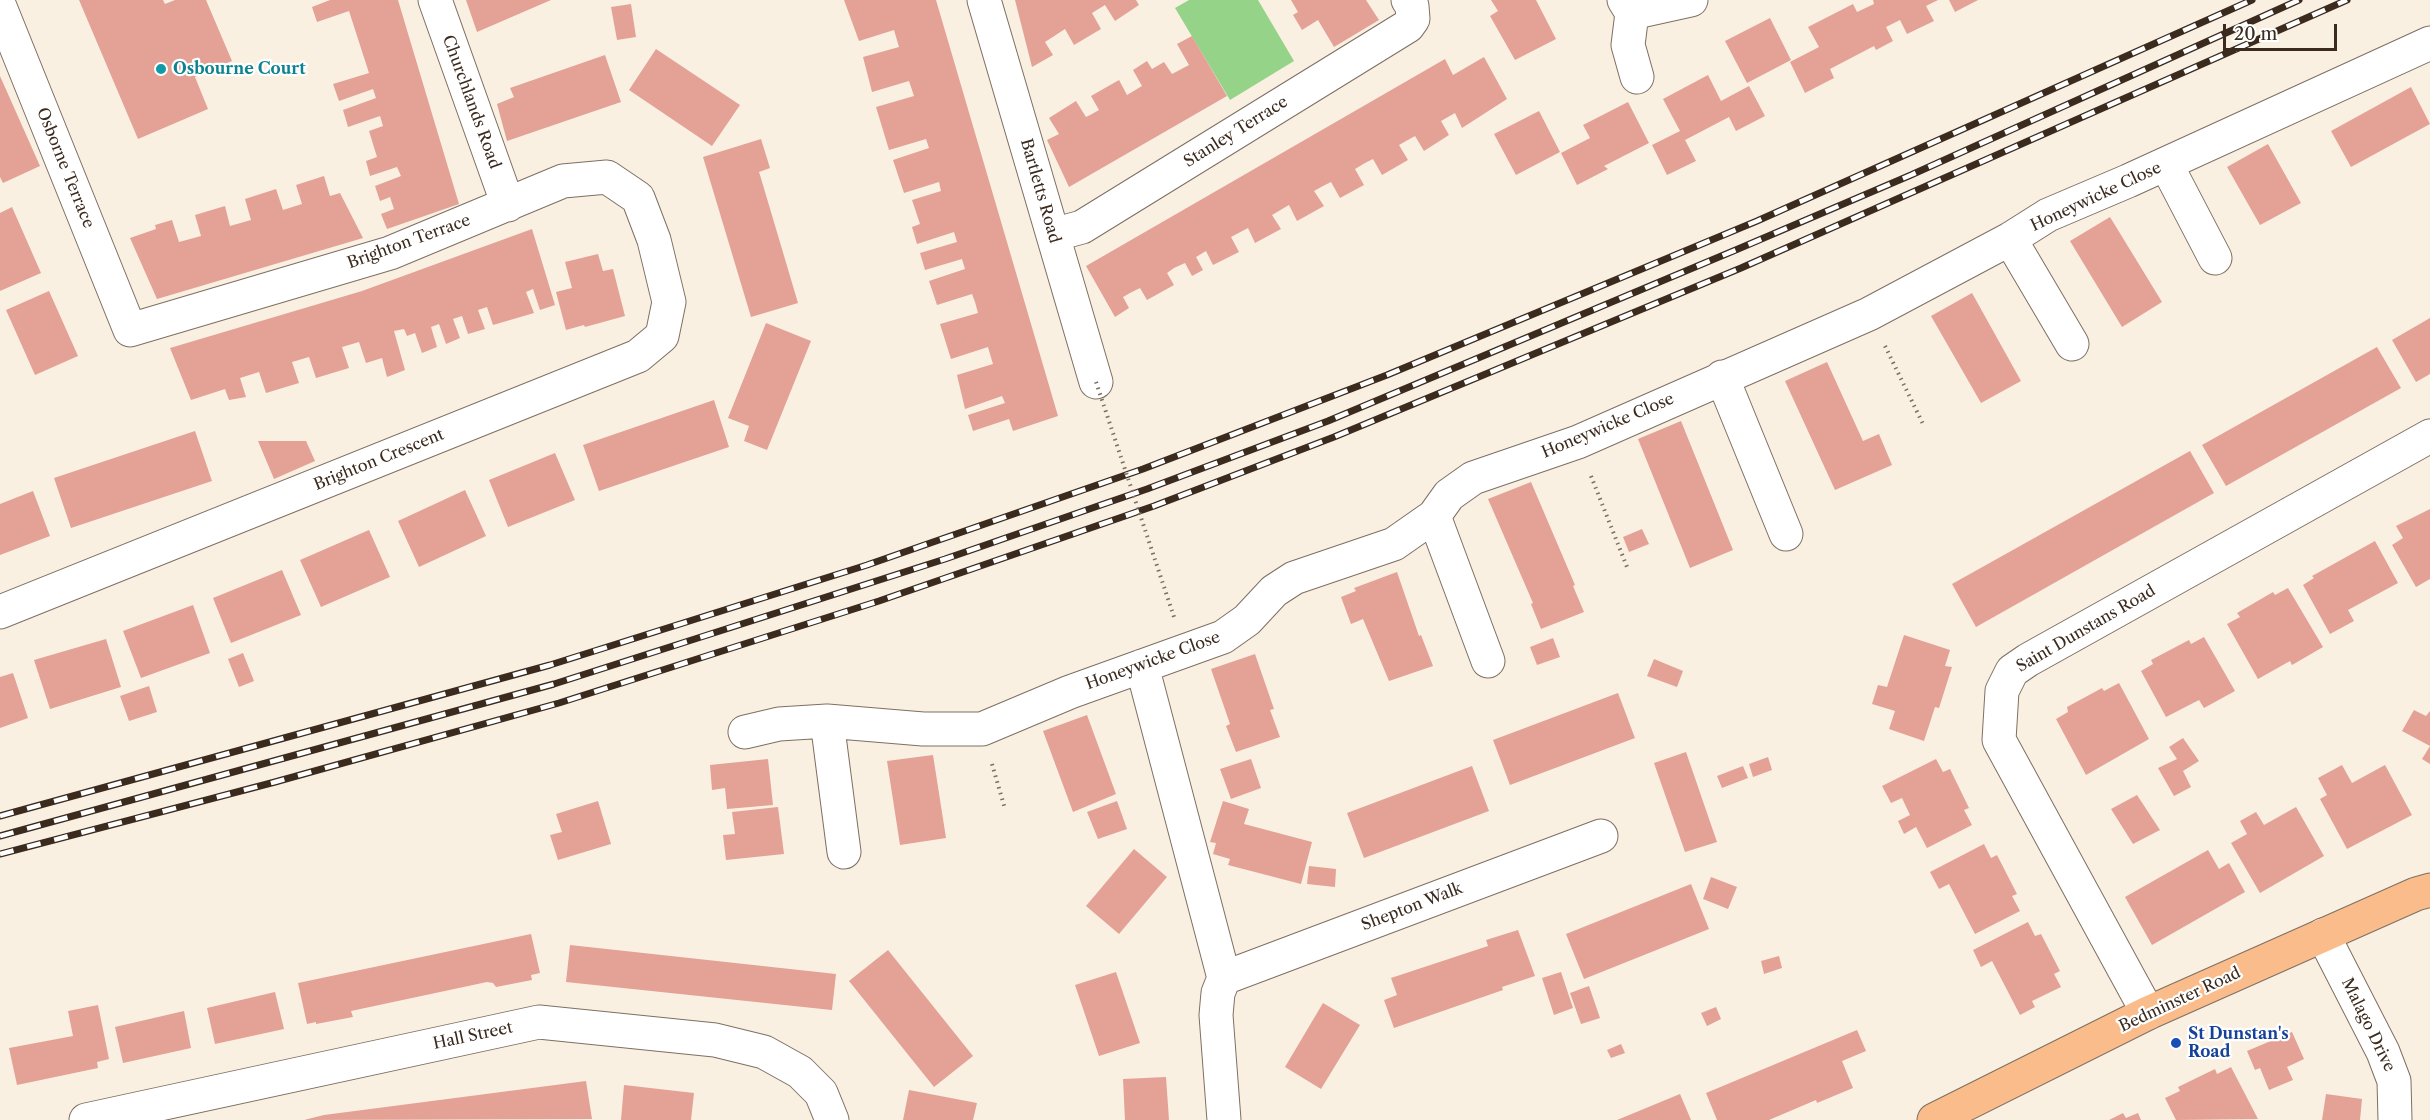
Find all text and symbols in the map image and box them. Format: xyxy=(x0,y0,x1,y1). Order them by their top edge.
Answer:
scale bar xyxy=(2226,12,2340,50)
text: 20 m xyxy=(2234,23,2277,45)
street label: Churchlands Road xyxy=(438,33,504,171)
place label: Osbourne Court xyxy=(173,59,306,79)
marker: Osbourne Court xyxy=(154,62,168,76)
street label: Stanley Terrace xyxy=(1181,92,1291,172)
street label: Osborne Terrace xyxy=(32,105,98,231)
street label: Bartletts Road xyxy=(1016,137,1064,245)
street label: Honeywicke Close xyxy=(2028,158,2164,236)
street label: Brighton Terrace xyxy=(345,211,473,273)
street label: Honeywicke Close xyxy=(1539,389,1677,463)
street label: Brighton Crescent xyxy=(311,425,447,495)
street label: Saint Dunstans Road xyxy=(2013,581,2159,677)
street label: Honeywicke Close xyxy=(1083,628,1223,694)
street label: Shepton Walk xyxy=(1359,879,1465,935)
street label: Bedminster Road xyxy=(2116,963,2244,1037)
street label: Malago Drive xyxy=(2337,975,2399,1075)
street label: Hall Street xyxy=(431,1018,515,1054)
place label: St Dunstan's Road xyxy=(2188,1024,2289,1062)
marker: St Dunstan's Road xyxy=(2169,1036,2183,1050)

